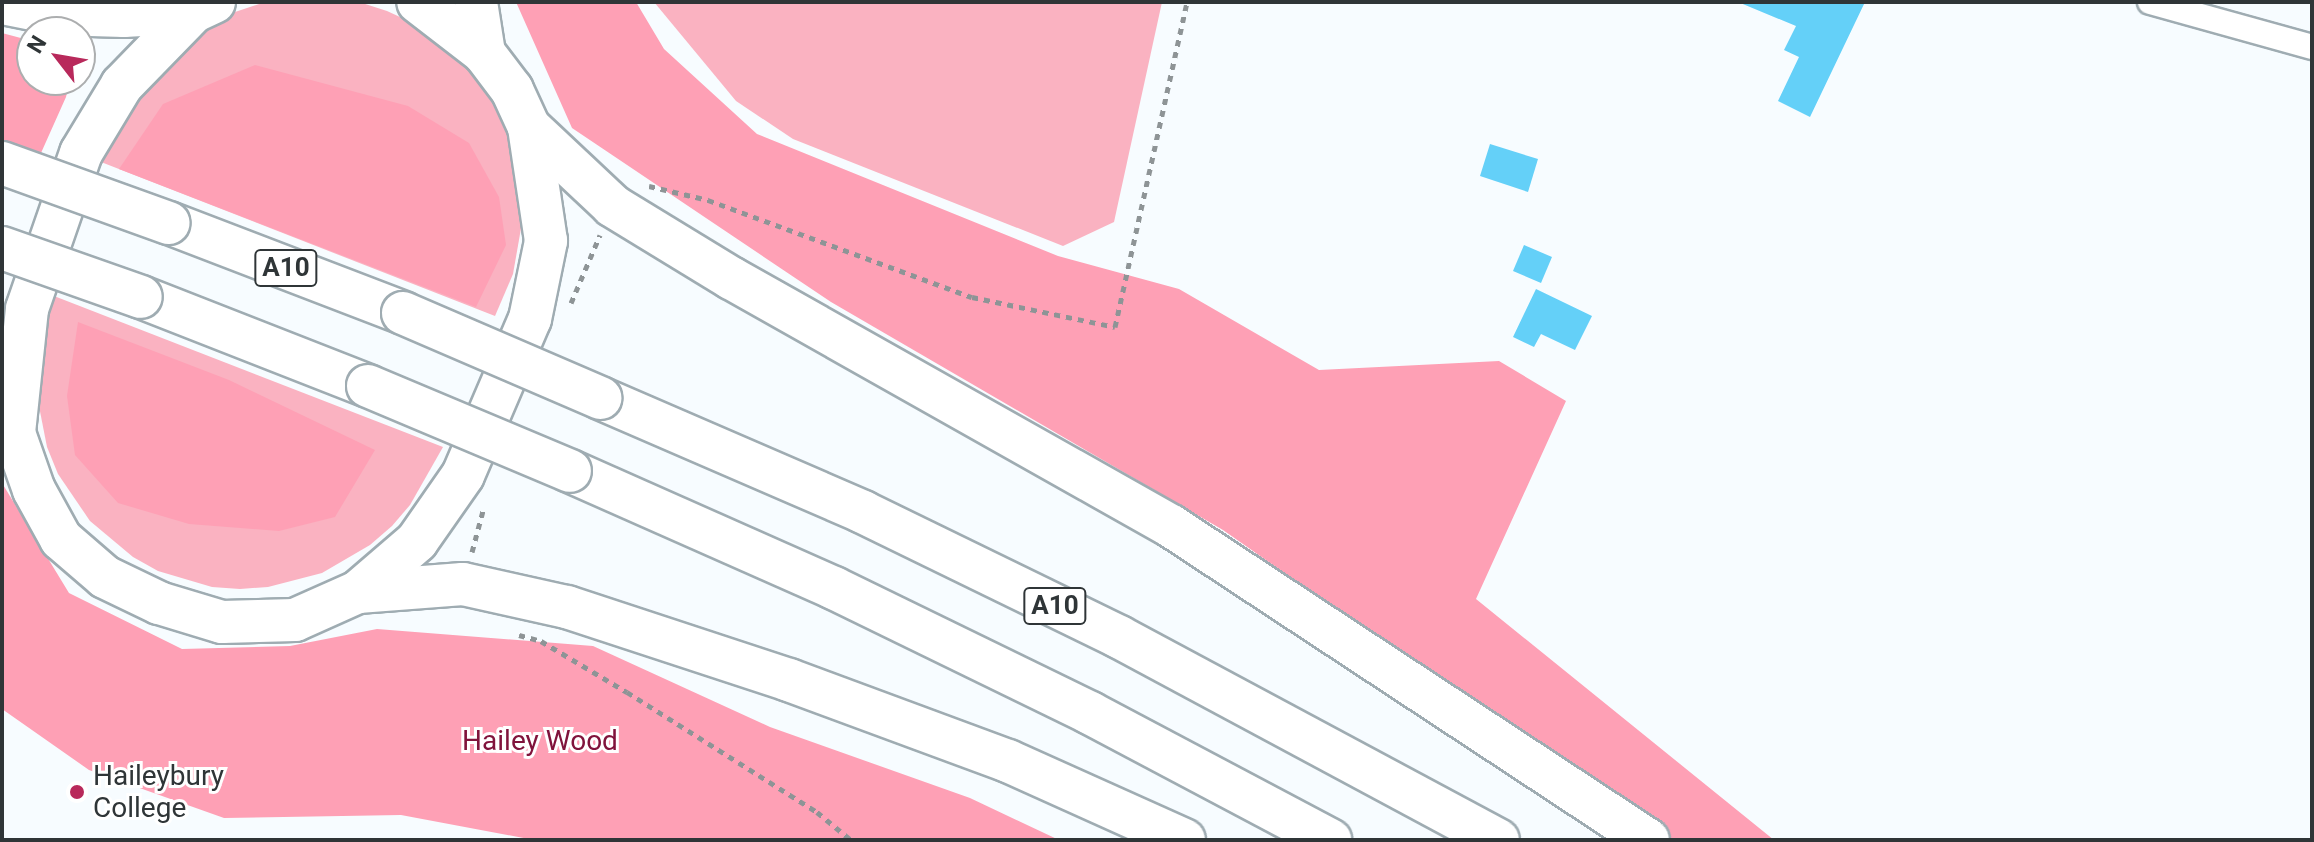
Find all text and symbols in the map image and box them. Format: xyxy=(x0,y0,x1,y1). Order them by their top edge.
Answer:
north arrow xyxy=(16,16,96,96)
text: N xyxy=(22,31,51,58)
road number: A10 xyxy=(254,246,318,290)
road number: A10 xyxy=(1023,584,1087,628)
park label: Hailey Wood xyxy=(462,724,618,758)
place label: Haileybury College xyxy=(93,759,224,825)
marker: Haileybury College xyxy=(68,783,86,801)

